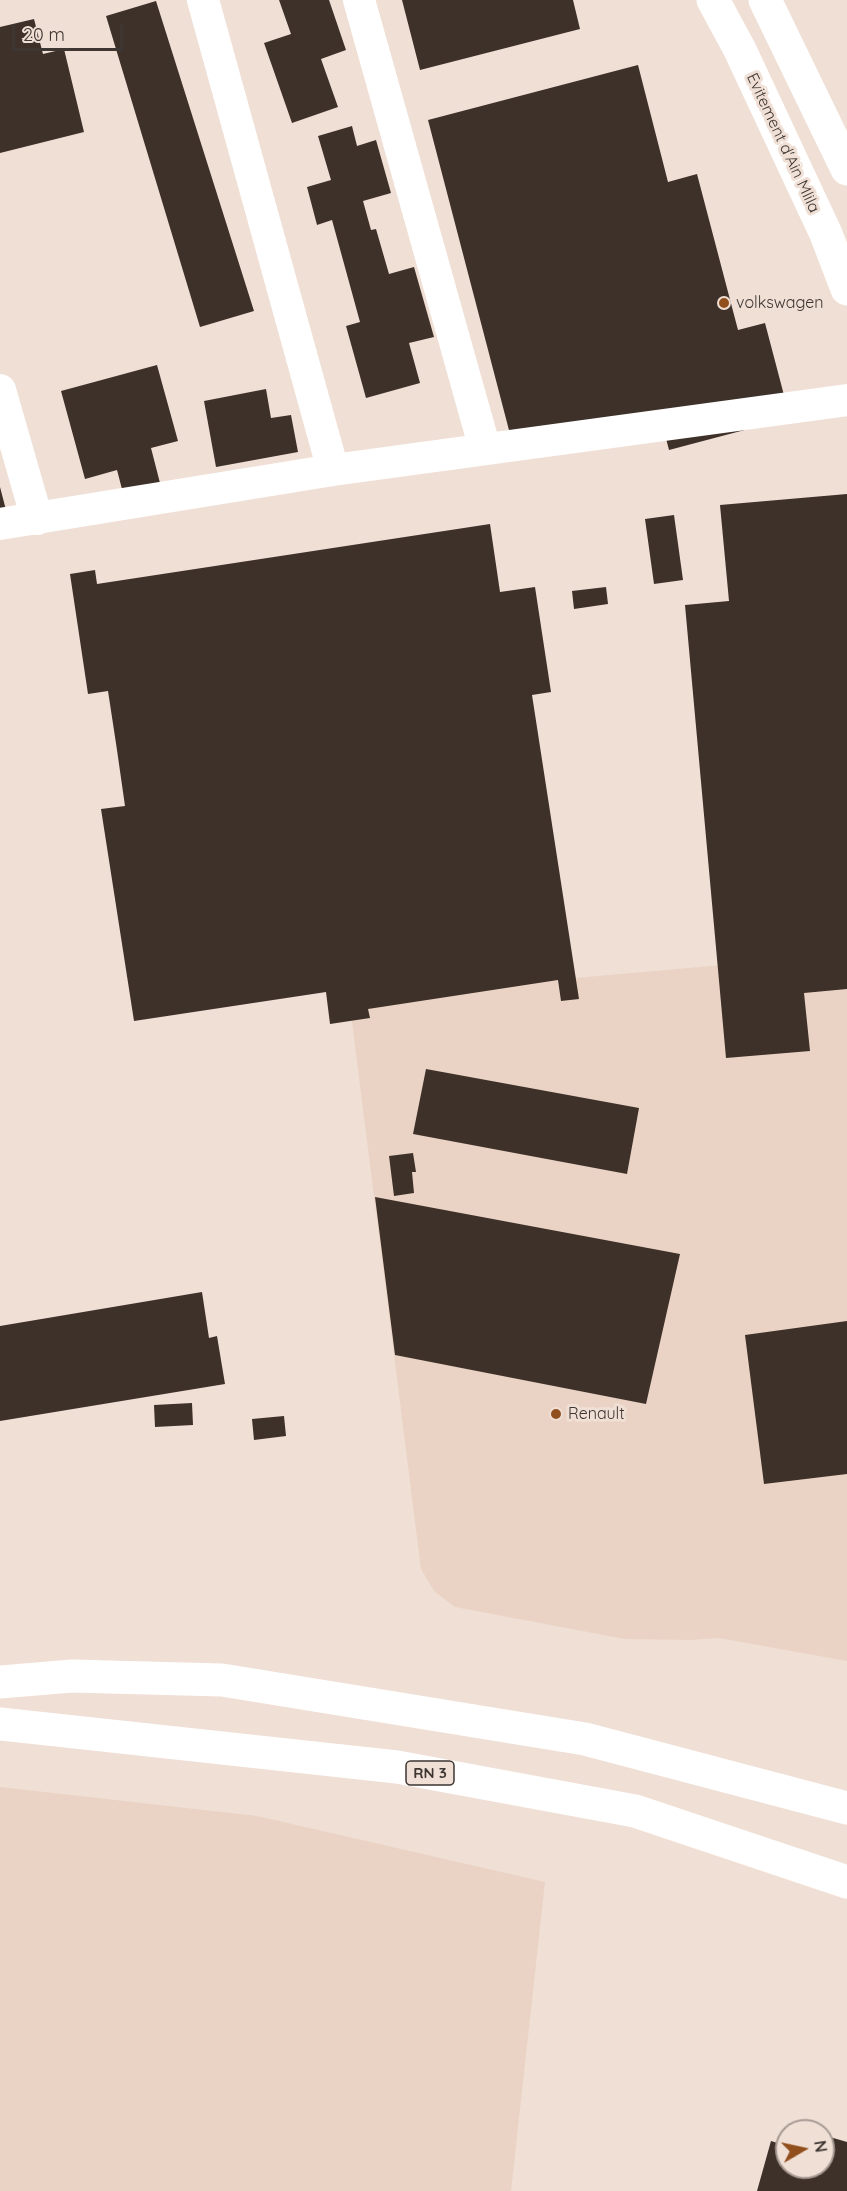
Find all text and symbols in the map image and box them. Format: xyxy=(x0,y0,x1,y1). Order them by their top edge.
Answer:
scale bar xyxy=(15,12,126,50)
text: 20 m xyxy=(23,23,65,46)
street label: Evitement d'Ain Mlila xyxy=(742,70,824,216)
place label: volkswagen xyxy=(736,293,823,313)
marker: volkswagen xyxy=(717,296,731,310)
place label: Renault xyxy=(568,1404,625,1424)
marker: Renault xyxy=(549,1407,563,1421)
road number: RN 3 xyxy=(406,1761,454,1785)
north arrow xyxy=(775,2119,835,2179)
text: N xyxy=(810,2139,832,2154)

